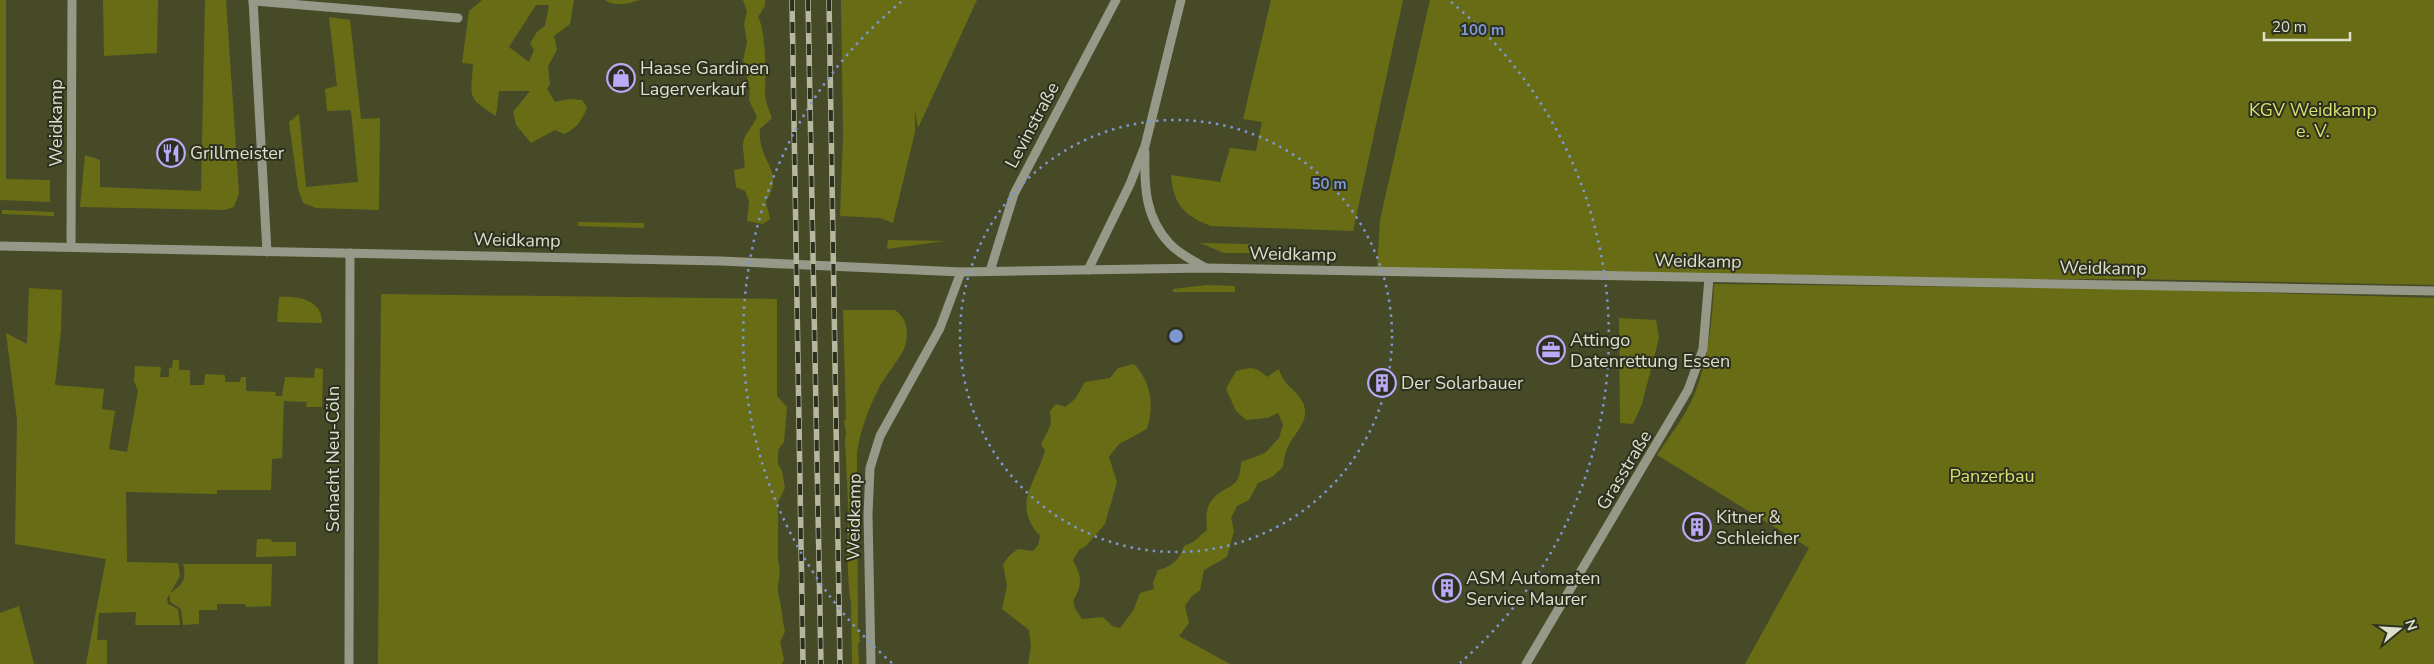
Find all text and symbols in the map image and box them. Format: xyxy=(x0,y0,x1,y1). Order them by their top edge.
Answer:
scale bar xyxy=(2264,10,2350,42)
text: 20 m xyxy=(2272,17,2307,37)
text: 100 m xyxy=(1460,20,1504,40)
place label: Haase Gardinen Lagerverkauf xyxy=(640,56,769,101)
shop icon: Haase Gardinen Lagerverkauf xyxy=(606,63,636,93)
street label: Levinstraße xyxy=(999,78,1065,172)
street label: Weidkamp xyxy=(44,79,68,167)
park label: KGV Weidkamp e. V. xyxy=(2249,98,2377,143)
restaurant icon: Grillmeister xyxy=(156,138,186,168)
place label: Grillmeister xyxy=(190,141,285,165)
text: 50 m xyxy=(1311,174,1347,194)
street label: Weidkamp xyxy=(473,227,561,253)
street label: Weidkamp xyxy=(1249,241,1337,267)
street label: Weidkamp xyxy=(1654,248,1742,274)
street label: Weidkamp xyxy=(2059,255,2147,281)
centre of rings xyxy=(1167,327,1185,345)
place label: Attingo Datenrettung Essen xyxy=(1570,328,1730,373)
office icon: Attingo Datenrettung Essen xyxy=(1536,335,1566,365)
building icon: Der Solarbauer xyxy=(1367,368,1397,398)
place label: Der Solarbauer xyxy=(1401,371,1524,395)
street label: Schacht Neu-Cöln xyxy=(321,386,345,532)
street label: Grasstraße xyxy=(1591,426,1657,514)
park label: Panzerbau xyxy=(1949,464,2035,488)
street label: Weidkamp xyxy=(841,473,867,561)
place label: Kitner & Schleicher xyxy=(1716,505,1800,550)
building icon: Kitner & Schleicher xyxy=(1682,512,1712,542)
place label: ASM Automaten Service Maurer xyxy=(1466,566,1601,611)
building icon: ASM Automaten Service Maurer xyxy=(1432,573,1462,603)
north arrow xyxy=(2374,604,2424,654)
text: N xyxy=(2400,617,2422,633)

